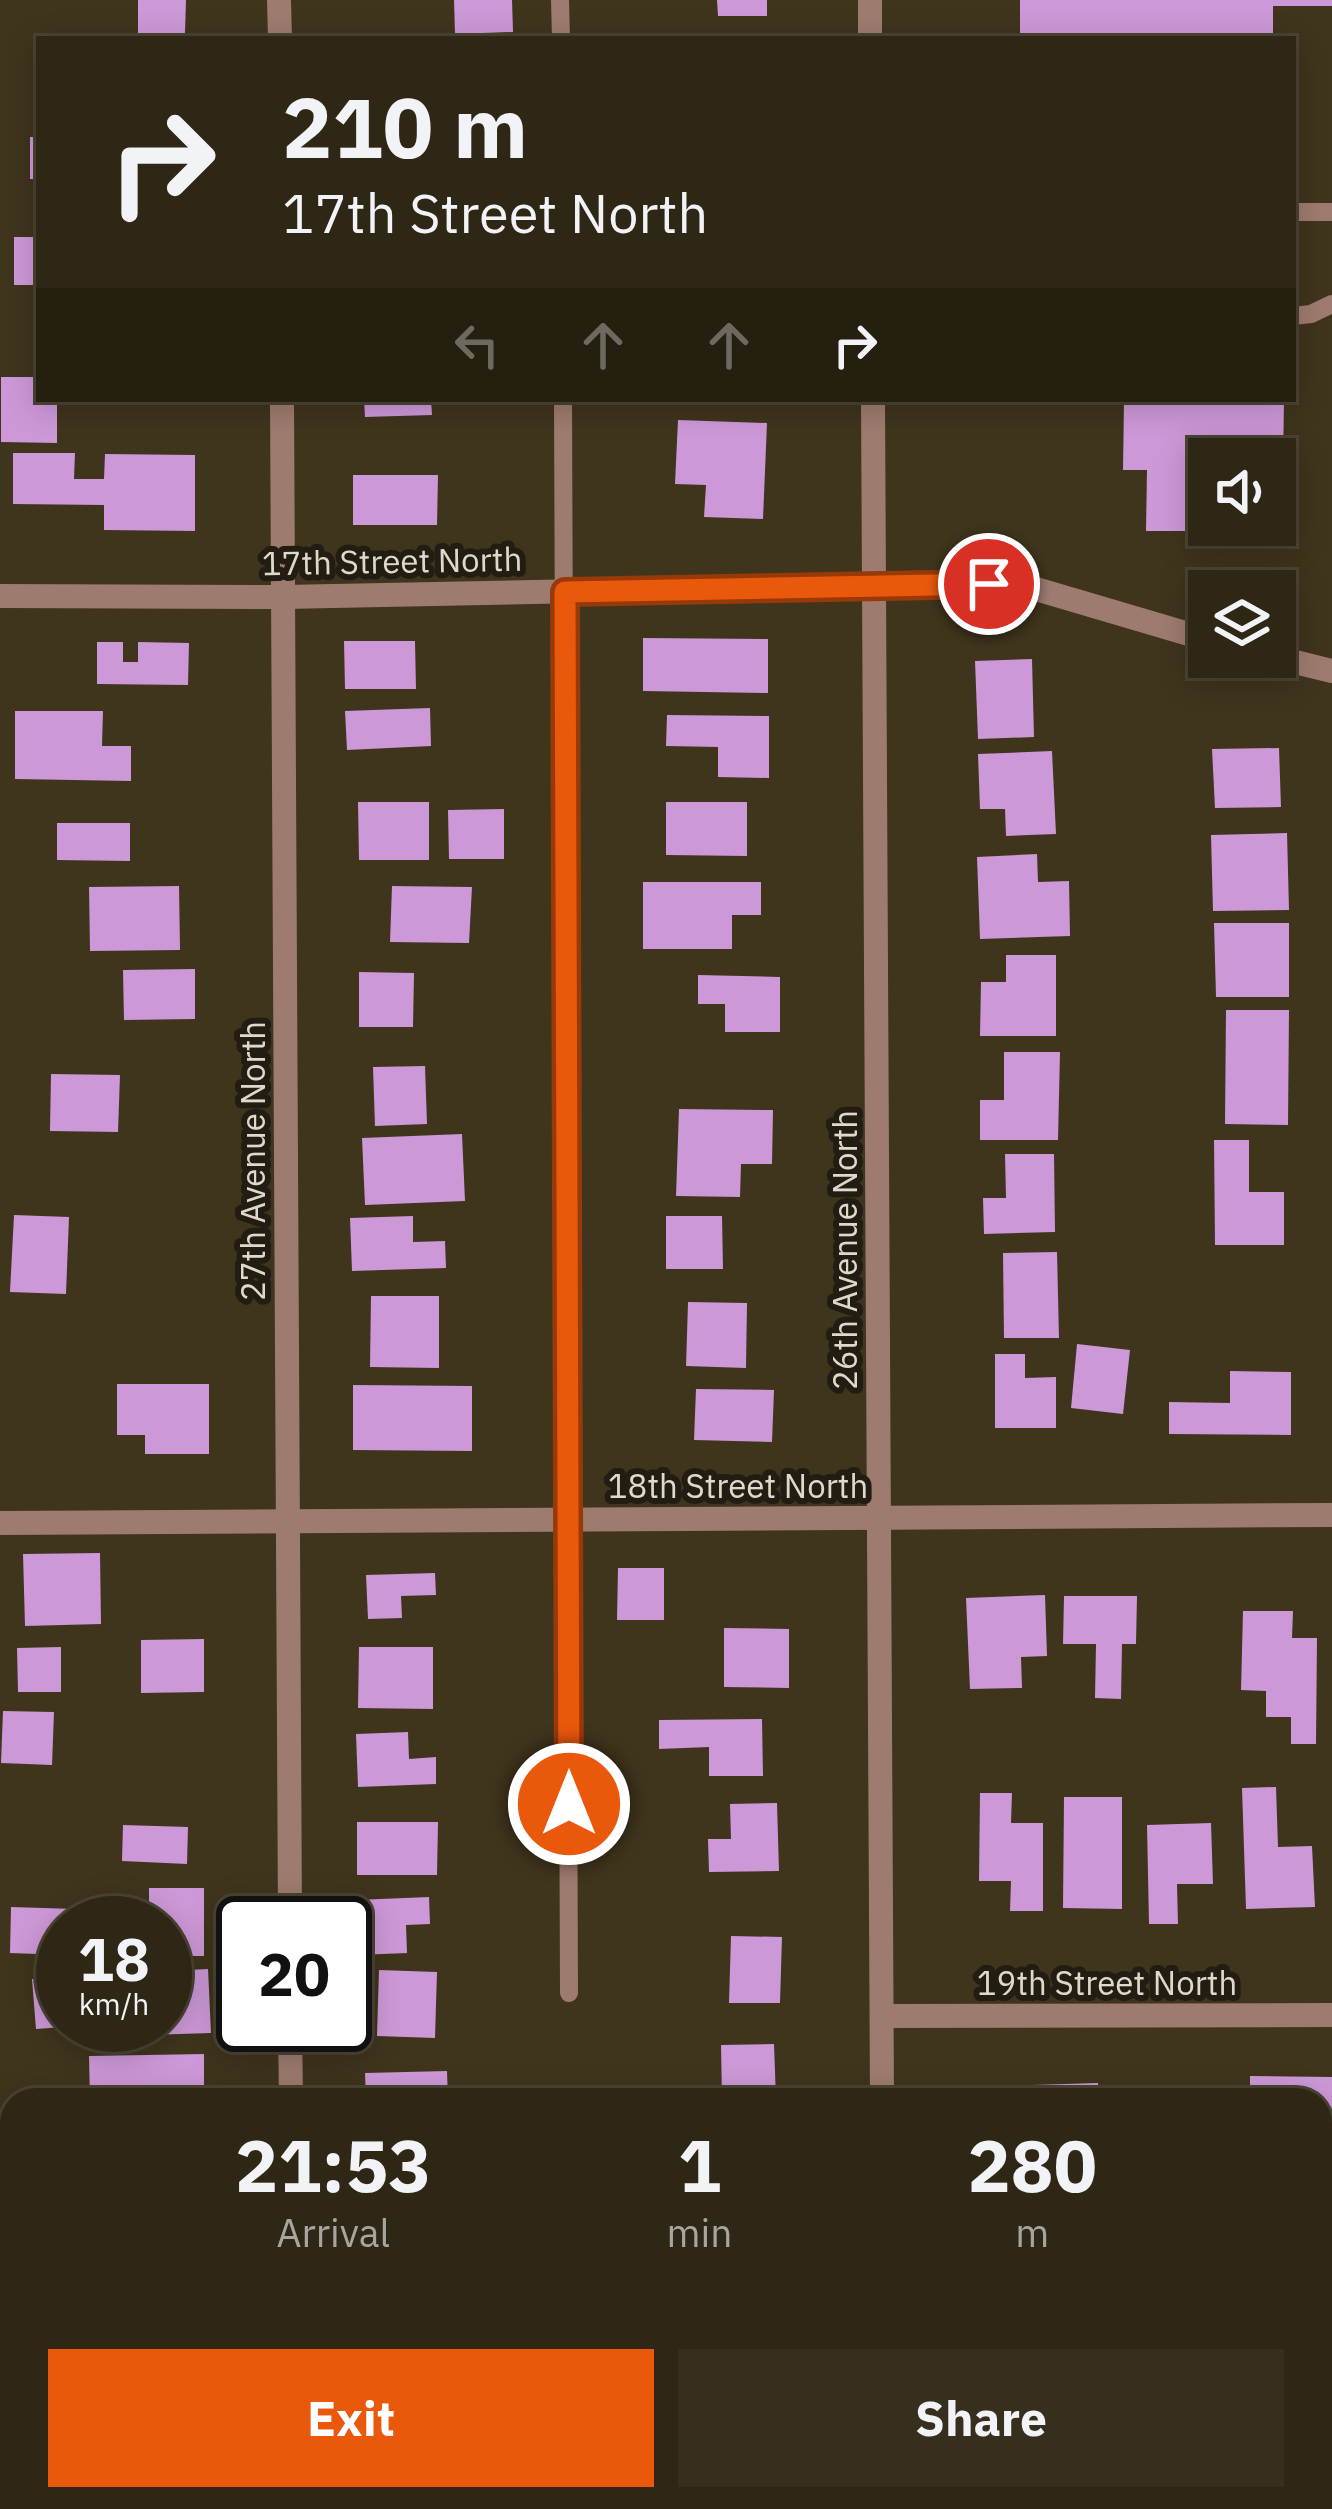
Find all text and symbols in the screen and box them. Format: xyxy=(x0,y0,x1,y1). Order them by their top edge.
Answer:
text: 210 m xyxy=(282,72,528,181)
icon: right xyxy=(84,84,240,240)
text: 17th Street North xyxy=(282,178,708,248)
icon: left xyxy=(444,312,510,378)
icon: ahead xyxy=(570,312,636,378)
icon: ahead xyxy=(696,312,762,378)
icon: right xyxy=(822,312,888,378)
map controls xyxy=(1188,438,1296,678)
button: sound xyxy=(1188,438,1296,546)
pin xyxy=(938,533,1040,635)
street label: 17th Street North xyxy=(261,537,523,584)
icon: arrive xyxy=(956,551,1022,617)
button: layers xyxy=(1188,570,1296,678)
street label: 27th Avenue North xyxy=(231,1021,274,1301)
street label: 26th Avenue North xyxy=(823,1110,866,1390)
street label: 18th Street North xyxy=(608,1464,868,1507)
position arrow xyxy=(506,1741,632,1867)
speed limit sign: 20 xyxy=(216,1896,372,2052)
text: 18 xyxy=(78,1919,150,1998)
street label: 19th Street North xyxy=(977,1961,1237,2004)
text: km/h xyxy=(79,1984,149,2023)
text: 21:53 xyxy=(235,2118,432,2212)
text: 1 xyxy=(678,2118,721,2212)
text: 280 xyxy=(967,2118,1097,2212)
text: Arrival xyxy=(276,2207,390,2258)
text: min xyxy=(667,2207,732,2258)
text: m xyxy=(1015,2207,1049,2258)
button: Exit xyxy=(48,2349,654,2487)
button: Share xyxy=(678,2349,1284,2487)

